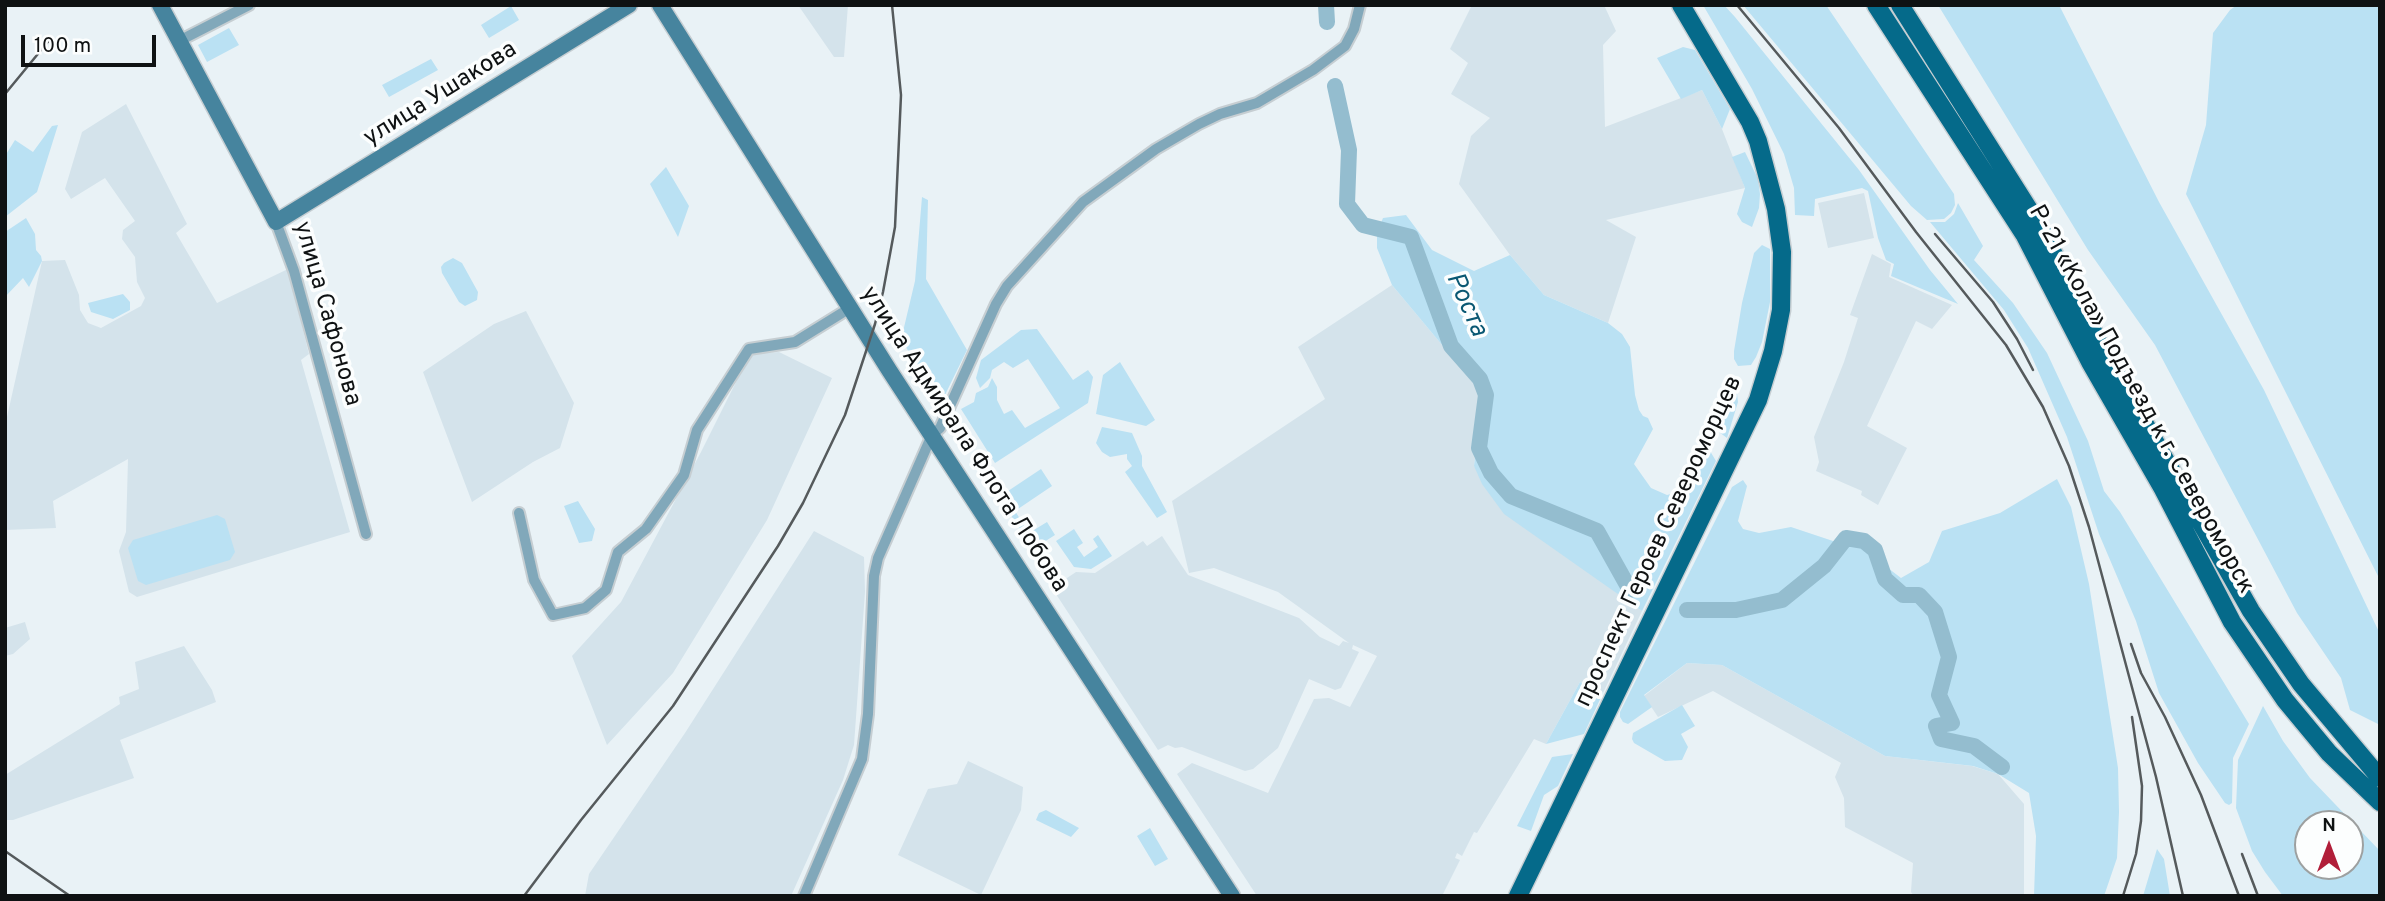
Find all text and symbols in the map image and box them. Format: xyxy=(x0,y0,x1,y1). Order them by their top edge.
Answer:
scale bar xyxy=(24,21,159,65)
text: 100 m xyxy=(34,33,91,60)
street label: улица Ушакова xyxy=(359,36,523,154)
street label: Р-21 «Кола» Подъезд к г. Североморск xyxy=(2021,201,2259,599)
street label: улица Сафонова xyxy=(286,218,366,410)
water label: Роста xyxy=(1437,268,1493,342)
street label: улица Адмирала Флота Лобова xyxy=(853,282,1073,598)
street label: проспект Героев Североморцев xyxy=(1570,372,1750,712)
north arrow xyxy=(2294,810,2364,880)
text: N xyxy=(2322,814,2336,838)

